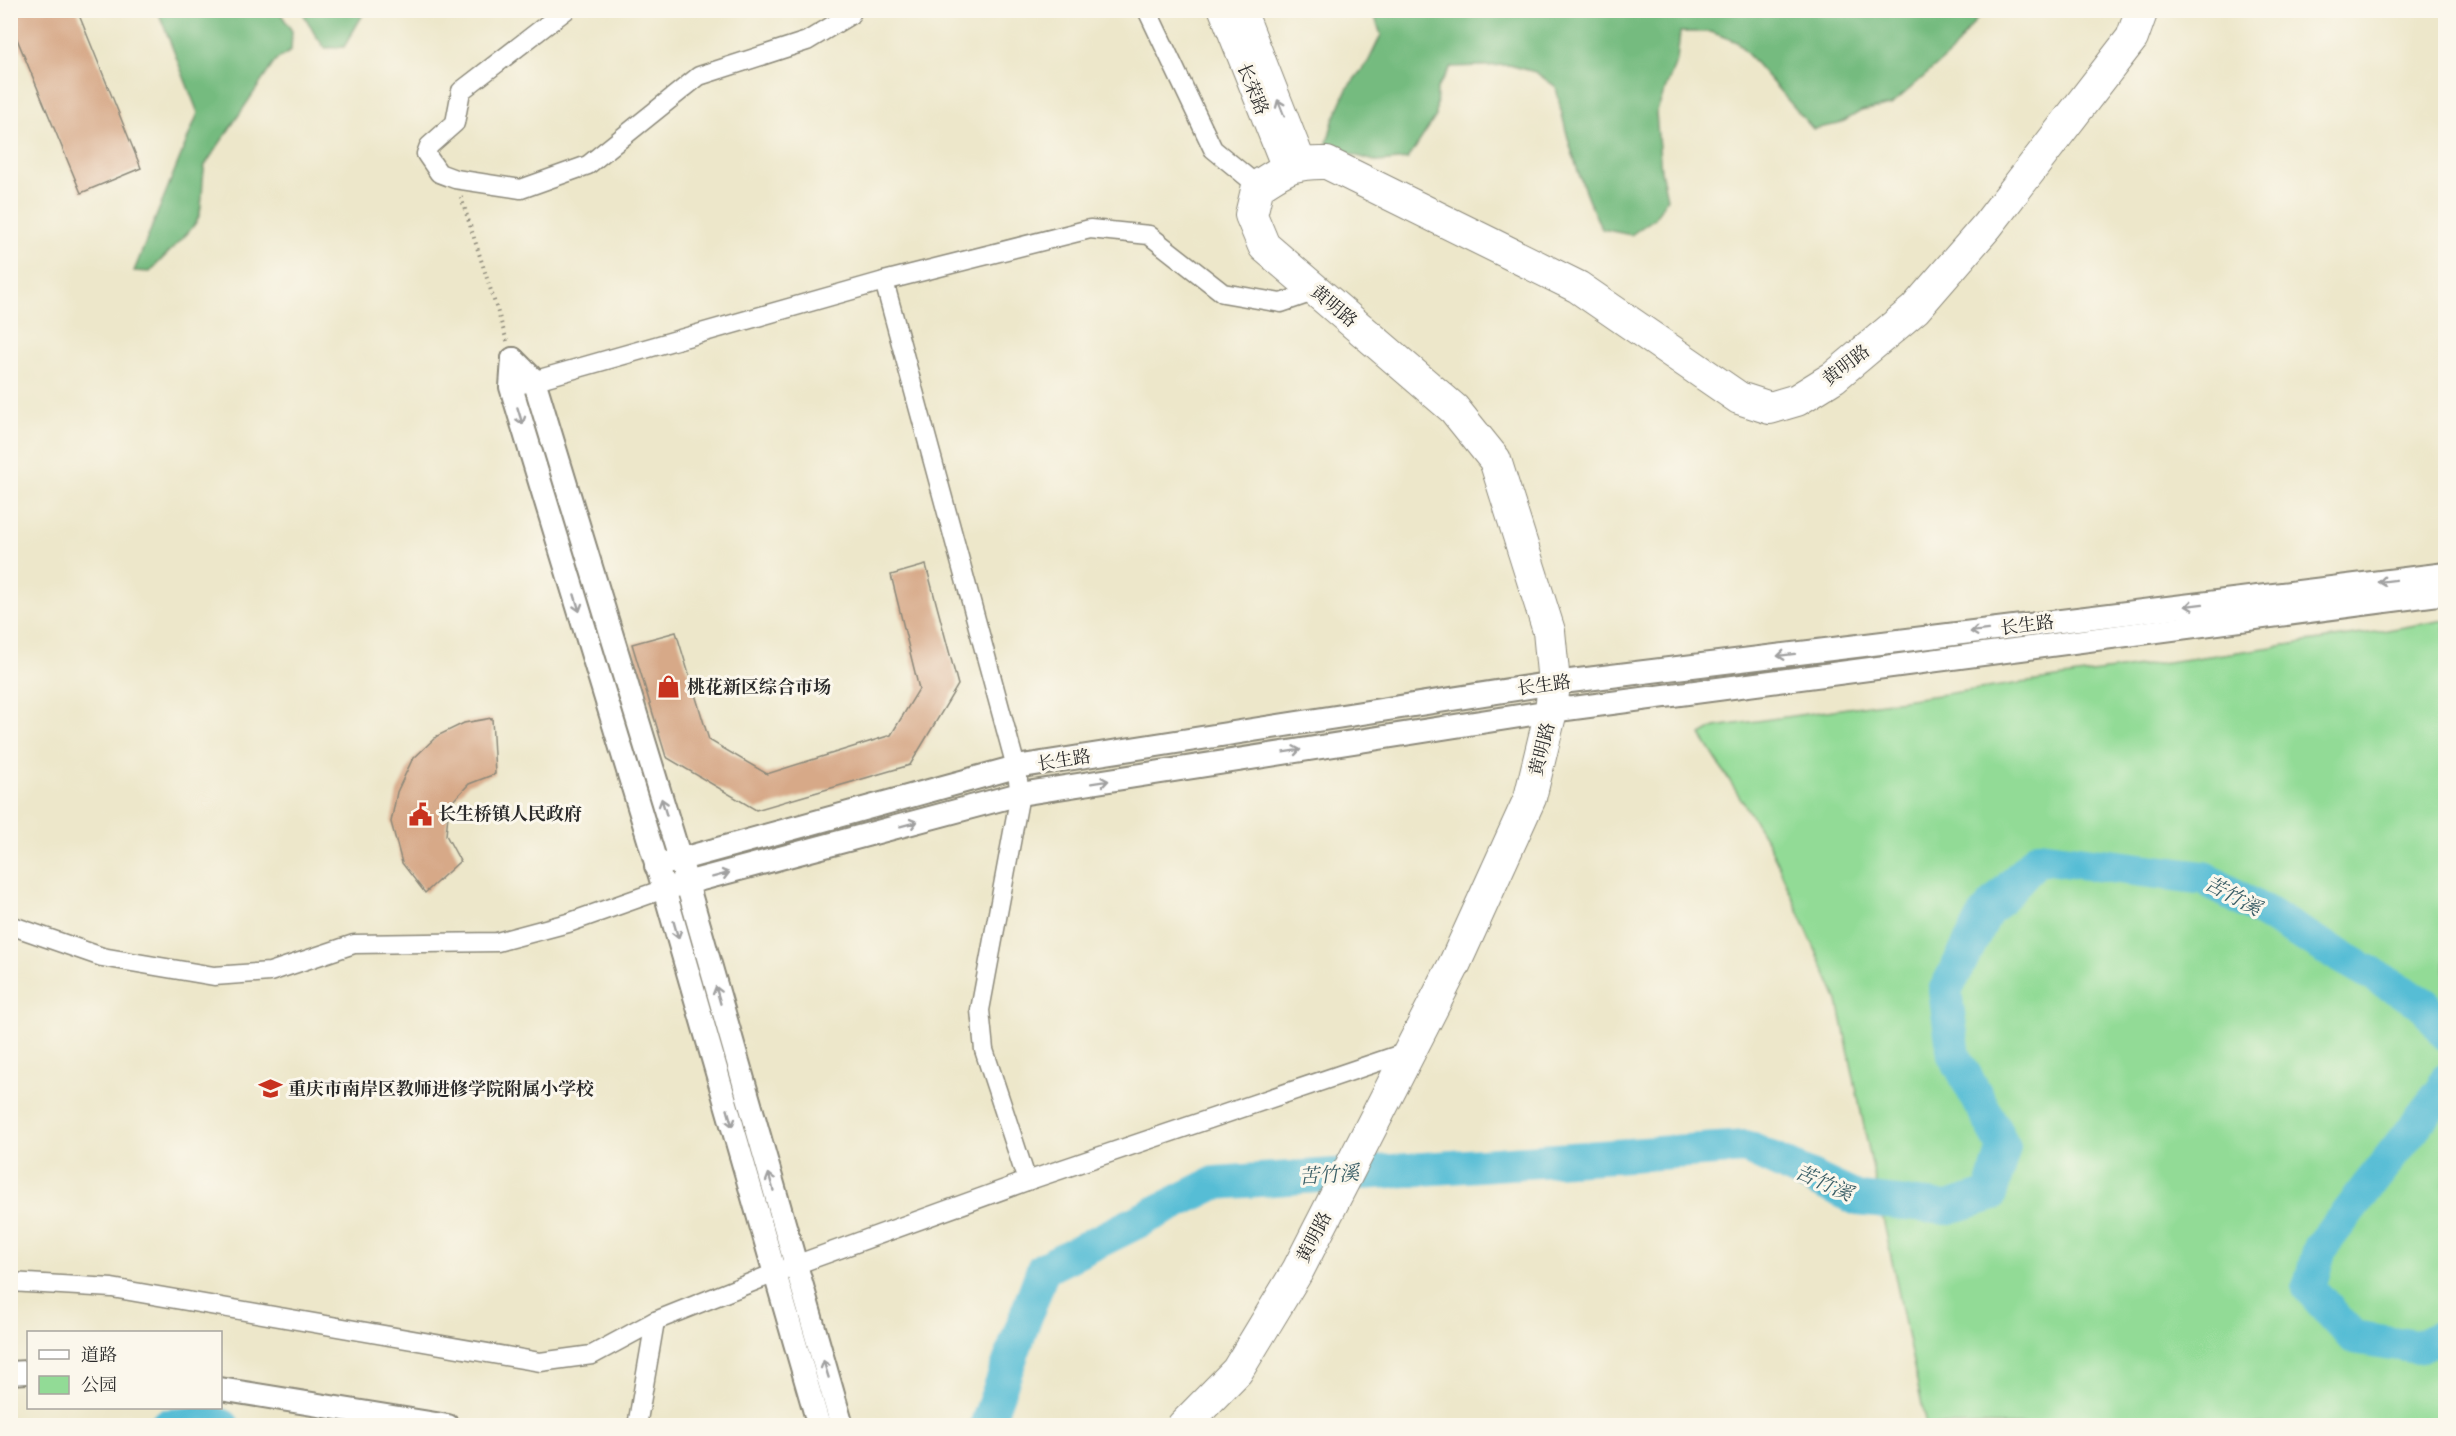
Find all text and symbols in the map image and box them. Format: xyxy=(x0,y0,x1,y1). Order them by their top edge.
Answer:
street label: 长荣路 xyxy=(1232,59,1274,119)
one-way arrow xyxy=(1275,99,1286,118)
street label: 黄明路 xyxy=(1306,279,1362,333)
street label: 黄明路 xyxy=(1817,339,1875,391)
one-way arrow xyxy=(515,406,526,425)
one-way arrow xyxy=(2378,576,2398,587)
one-way arrow xyxy=(572,593,583,612)
one-way arrow xyxy=(2184,600,2204,611)
street label: 长生路 xyxy=(1999,610,2055,640)
one-way arrow xyxy=(1970,626,1990,637)
one-way arrow xyxy=(1776,649,1796,660)
street label: 长生路 xyxy=(1516,669,1572,701)
shop icon: 桃花新区综合市场 xyxy=(656,674,682,700)
place label: 桃花新区综合市场 xyxy=(687,675,831,699)
street label: 黄明路 xyxy=(1524,720,1560,778)
street label: 长生路 xyxy=(1035,744,1093,776)
one-way arrow xyxy=(1282,746,1302,757)
one-way arrow xyxy=(1089,776,1109,787)
one-way arrow xyxy=(658,798,669,817)
public building icon: 长生桥镇人民政府 xyxy=(407,801,433,827)
place label: 长生桥镇人民政府 xyxy=(438,802,582,826)
one-way arrow xyxy=(900,818,919,829)
one-way arrow xyxy=(711,868,730,880)
water label: 苦竹溪 xyxy=(2200,870,2268,923)
one-way arrow xyxy=(671,920,682,939)
one-way arrow xyxy=(712,985,723,1004)
school or university icon: 重庆市南岸区教师进修学院附属小学校 xyxy=(257,1076,283,1102)
place label: 重庆市南岸区教师进修学院附属小学校 xyxy=(288,1077,594,1101)
one-way arrow xyxy=(725,1108,737,1127)
water label: 苦竹溪 xyxy=(1791,1158,1859,1208)
water label: 苦竹溪 xyxy=(1298,1159,1362,1191)
one-way arrow xyxy=(765,1173,776,1192)
street label: 黄明路 xyxy=(1291,1207,1337,1267)
legend xyxy=(27,1331,222,1409)
text: 道路 xyxy=(81,1343,117,1367)
one-way arrow xyxy=(820,1360,831,1379)
text: 公园 xyxy=(81,1373,117,1397)

